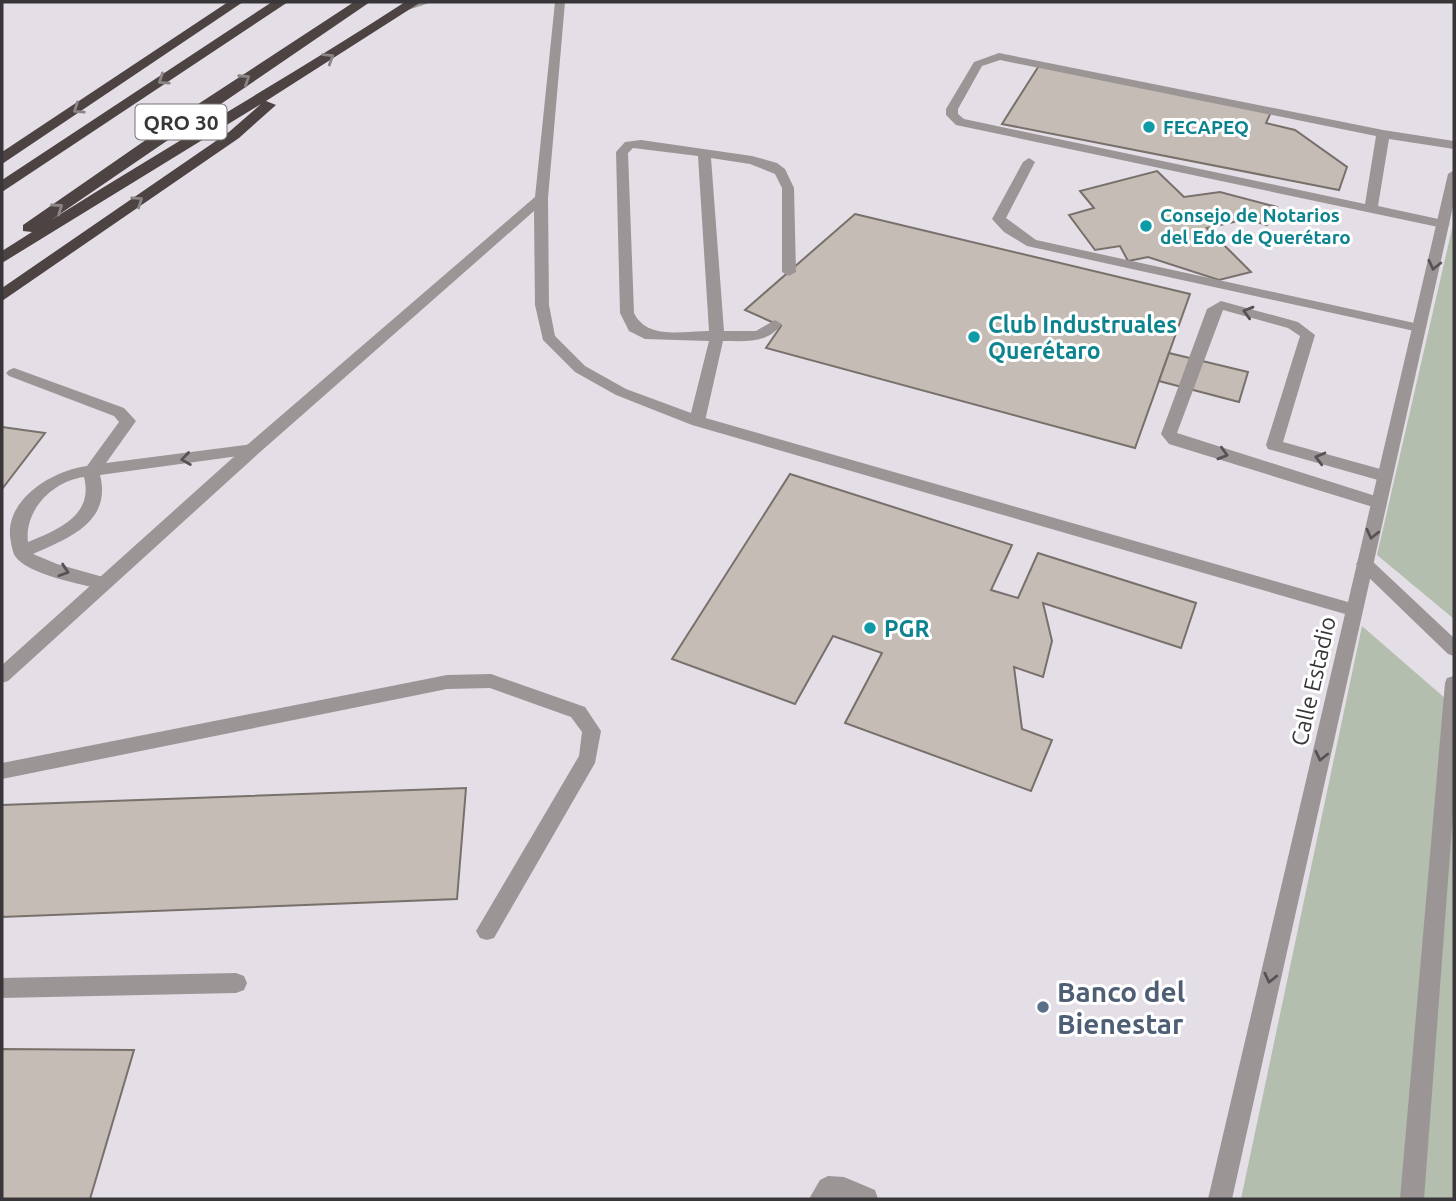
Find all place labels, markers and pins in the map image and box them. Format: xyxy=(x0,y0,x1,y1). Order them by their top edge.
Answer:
place label: FECAPEQ xyxy=(1163,116,1249,138)
marker: FECAPEQ xyxy=(1141,119,1157,135)
place label: Consejo de Notarios del Edo de Querétaro xyxy=(1160,204,1351,248)
marker: Consejo de Notarios del Edo de Querétaro xyxy=(1138,218,1154,234)
place label: Club Industruales Querétaro xyxy=(988,312,1177,363)
marker: Club Industruales Querétaro xyxy=(966,329,982,345)
place label: PGR xyxy=(884,616,930,641)
marker: PGR xyxy=(862,620,878,636)
place label: Banco del Bienestar xyxy=(1057,976,1185,1039)
marker: Banco del Bienestar xyxy=(1035,999,1051,1015)

